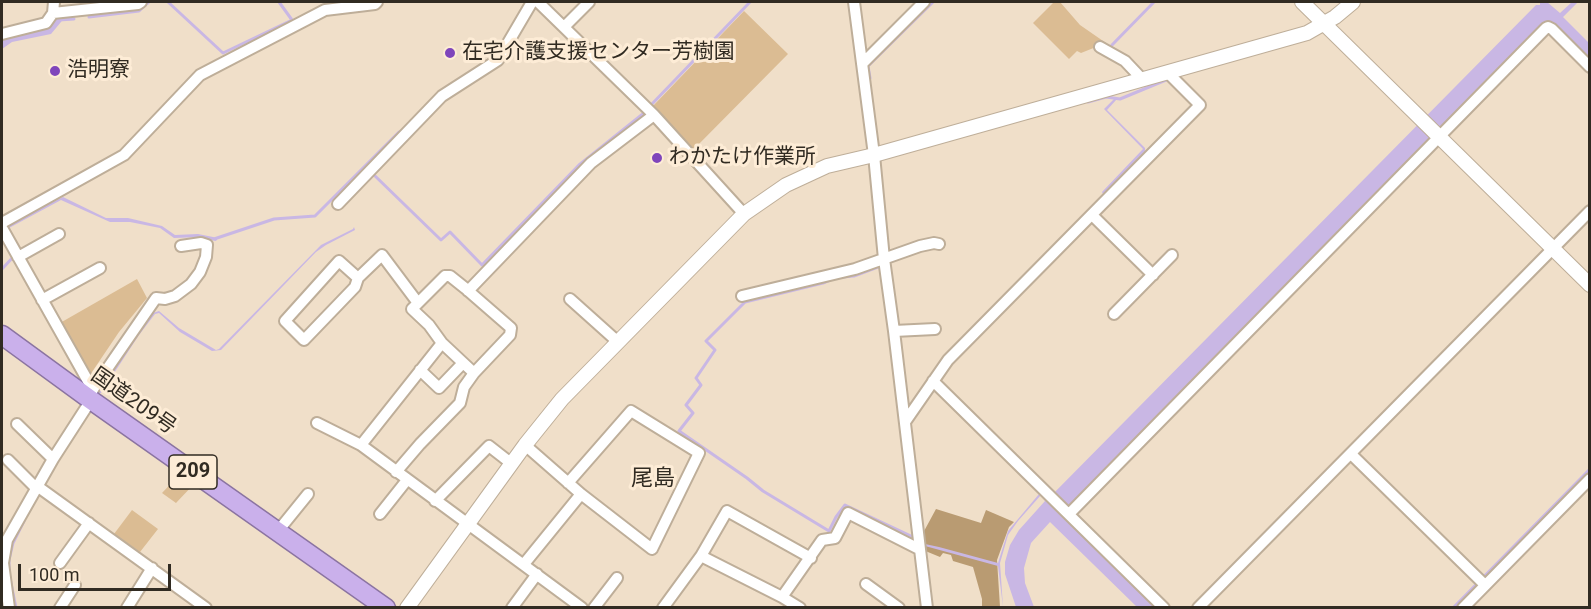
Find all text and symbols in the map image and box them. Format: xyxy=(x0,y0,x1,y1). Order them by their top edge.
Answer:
place label: 在宅介護支援センター芳樹園 xyxy=(462,40,735,66)
marker: 在宅介護支援センター芳樹園 xyxy=(443,46,457,60)
place label: 浩明寮 xyxy=(67,58,130,84)
marker: 浩明寮 xyxy=(48,64,62,78)
place label: わかたけ作業所 xyxy=(669,145,816,171)
marker: わかたけ作業所 xyxy=(650,151,664,165)
street label: 国道209号 xyxy=(85,363,181,441)
road number: 209 xyxy=(169,455,217,489)
district label: 尾島 xyxy=(631,466,675,492)
scale bar xyxy=(21,552,174,590)
text: 100 m xyxy=(29,564,80,585)

